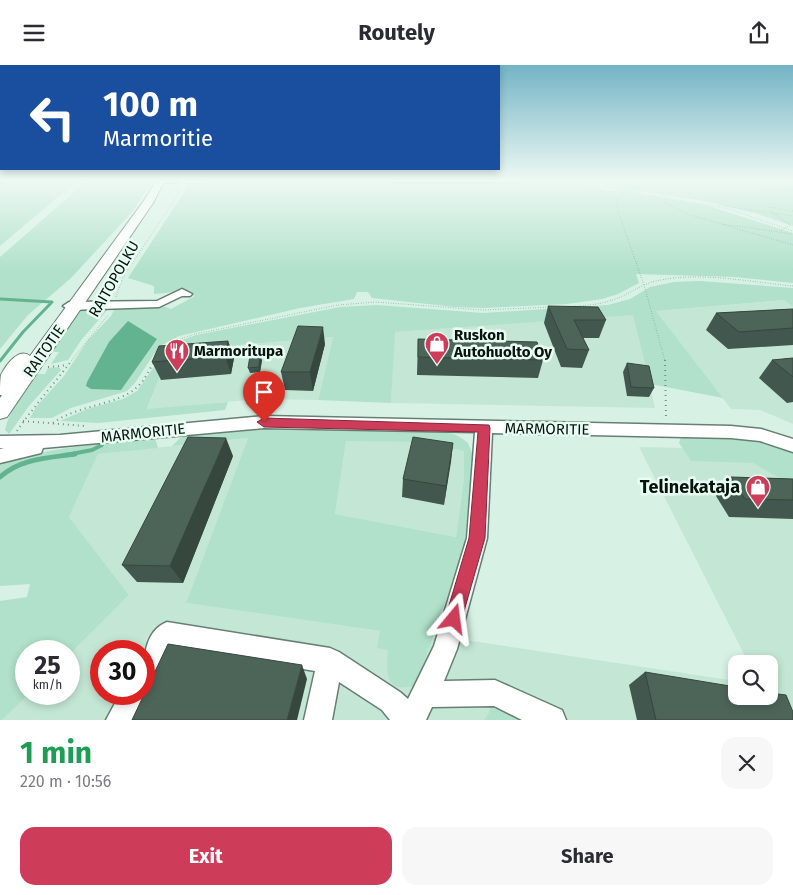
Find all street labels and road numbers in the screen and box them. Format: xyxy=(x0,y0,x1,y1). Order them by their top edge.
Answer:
street label: RAITOPOLKU xyxy=(85,238,143,320)
street label: RAITOTIE xyxy=(20,322,68,380)
street label: MARMORITIE xyxy=(504,419,590,439)
street label: MARMORITIE xyxy=(100,420,186,446)

